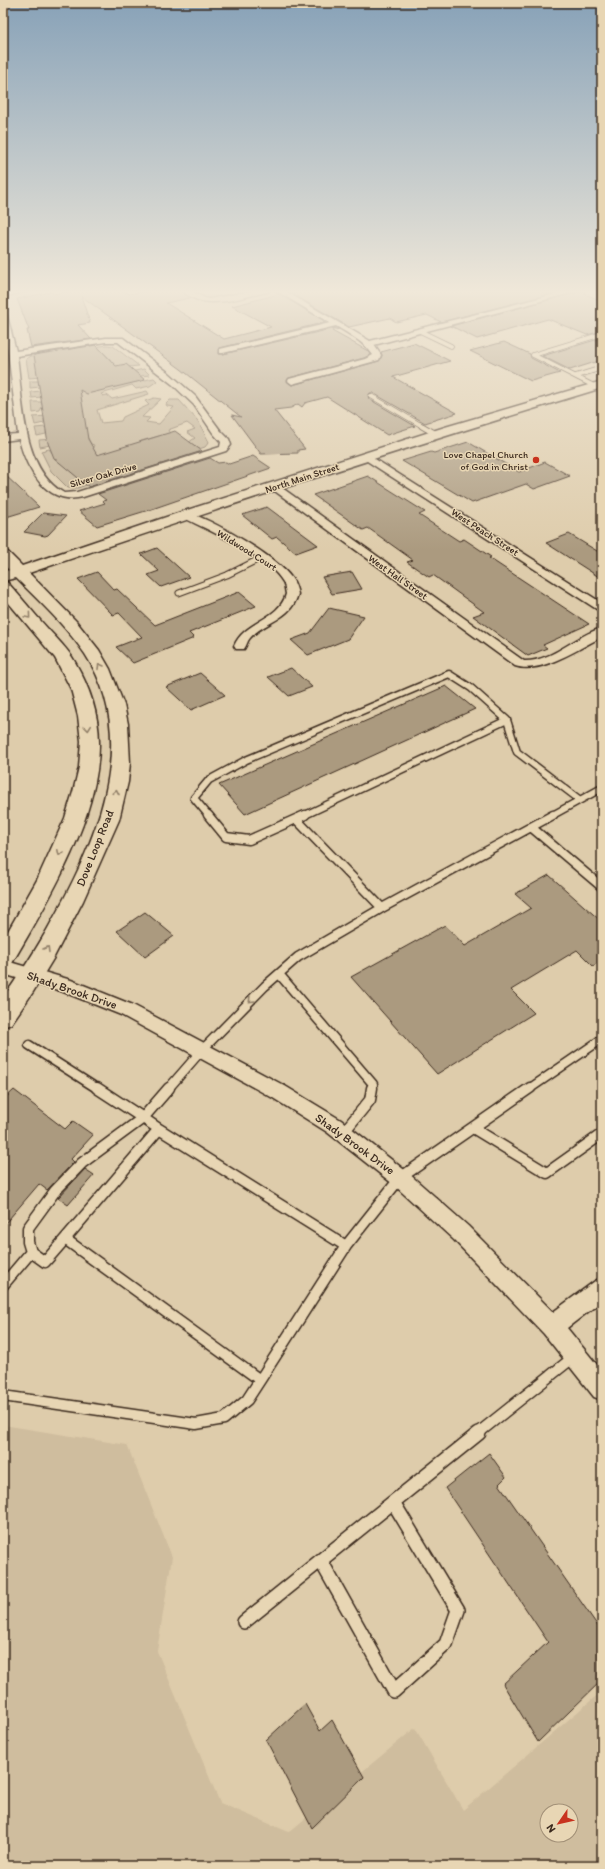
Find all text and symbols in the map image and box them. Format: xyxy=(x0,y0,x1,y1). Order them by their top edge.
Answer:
place label: Love Chapel Church of God in Christ xyxy=(444,448,528,473)
marker: Love Chapel Church of God in Christ xyxy=(531,455,541,465)
street label: Silver Oak Drive xyxy=(68,459,138,491)
street label: North Main Street xyxy=(263,460,341,496)
street label: West Peach Street xyxy=(449,505,521,559)
street label: Wildwood Court xyxy=(214,526,280,574)
street label: West Hall Street xyxy=(366,552,431,602)
one-way arrow xyxy=(24,611,31,618)
one-way arrow xyxy=(98,663,105,670)
one-way arrow xyxy=(84,725,93,731)
one-way arrow xyxy=(111,789,119,795)
street label: Dove Loop Road xyxy=(73,807,117,888)
one-way arrow xyxy=(57,848,65,856)
one-way arrow xyxy=(43,946,50,953)
street label: Shady Brook Drive xyxy=(25,968,119,1012)
one-way arrow xyxy=(248,995,255,1003)
street label: Shady Brook Drive xyxy=(313,1111,398,1178)
north arrow xyxy=(539,1803,579,1843)
text: N xyxy=(544,1822,559,1835)

